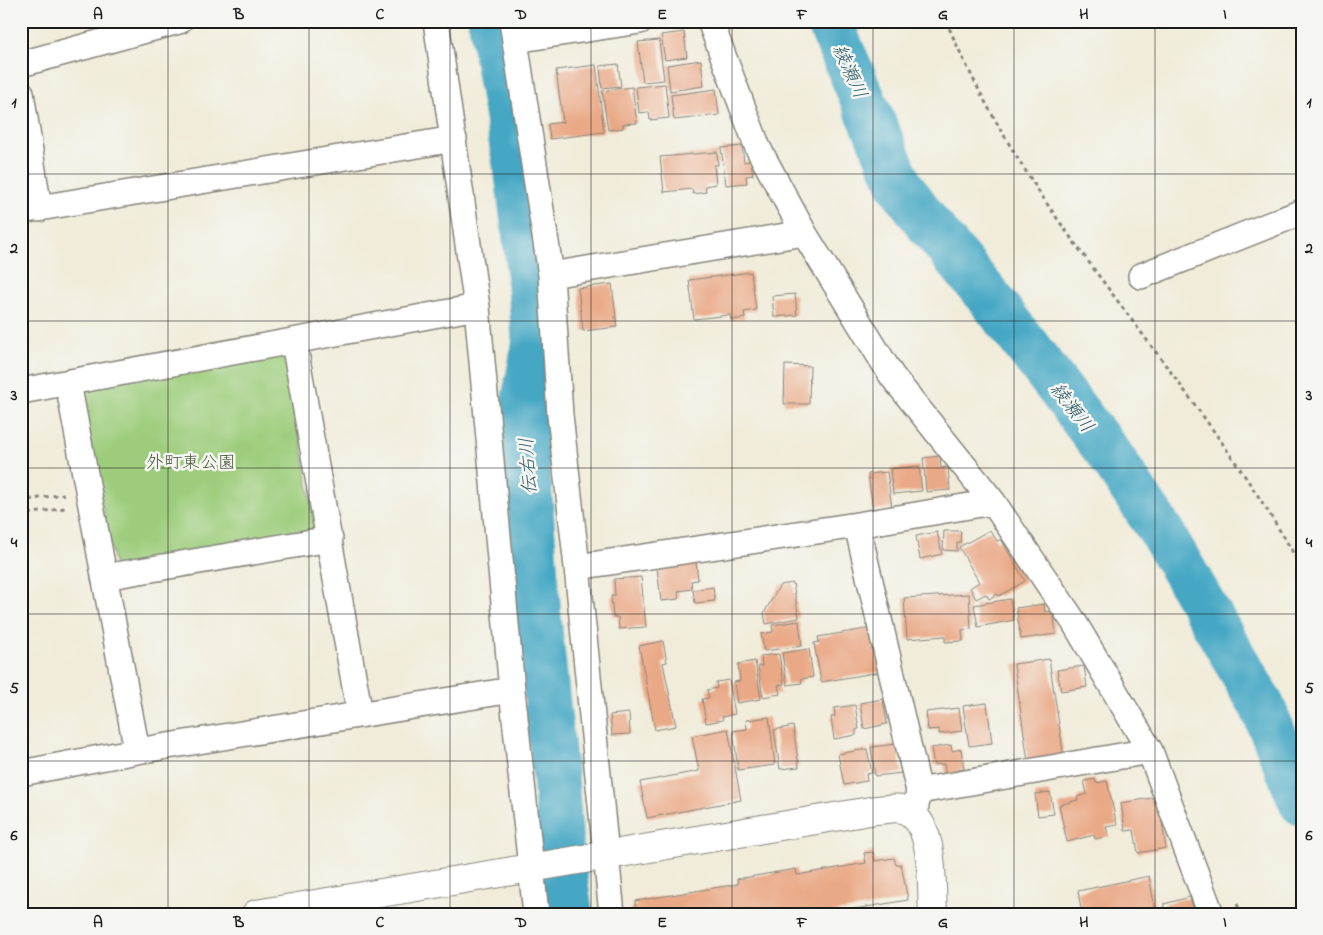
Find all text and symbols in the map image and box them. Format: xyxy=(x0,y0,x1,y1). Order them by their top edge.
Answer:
text: A xyxy=(93,3,103,27)
text: B xyxy=(233,3,245,27)
text: C xyxy=(376,3,385,27)
text: D xyxy=(514,3,527,27)
text: E xyxy=(657,3,667,27)
text: F xyxy=(796,3,808,27)
text: G xyxy=(938,3,948,27)
text: H xyxy=(1079,3,1089,27)
text: I xyxy=(1223,3,1227,27)
water label: 綾瀬川 xyxy=(825,40,873,104)
text: 1 xyxy=(11,91,17,115)
text: 1 xyxy=(1306,91,1312,115)
text: 2 xyxy=(9,237,18,261)
text: 2 xyxy=(1304,237,1313,261)
water label: 綾瀬川 xyxy=(1043,378,1099,439)
text: 3 xyxy=(10,384,18,408)
text: 3 xyxy=(1305,384,1313,408)
water label: 伝右川 xyxy=(514,436,545,495)
park label: 外町東公園 xyxy=(146,451,236,477)
text: 4 xyxy=(10,531,18,555)
text: 4 xyxy=(1305,531,1313,555)
text: 5 xyxy=(9,677,19,701)
text: 5 xyxy=(1304,677,1314,701)
text: 6 xyxy=(9,824,18,848)
text: 6 xyxy=(1304,824,1313,848)
text: A xyxy=(93,911,103,935)
text: B xyxy=(233,911,245,935)
text: C xyxy=(376,911,385,935)
text: D xyxy=(514,911,527,935)
text: E xyxy=(657,911,667,935)
text: F xyxy=(796,911,808,935)
text: G xyxy=(938,911,948,935)
text: H xyxy=(1079,911,1089,935)
text: I xyxy=(1223,911,1227,935)

